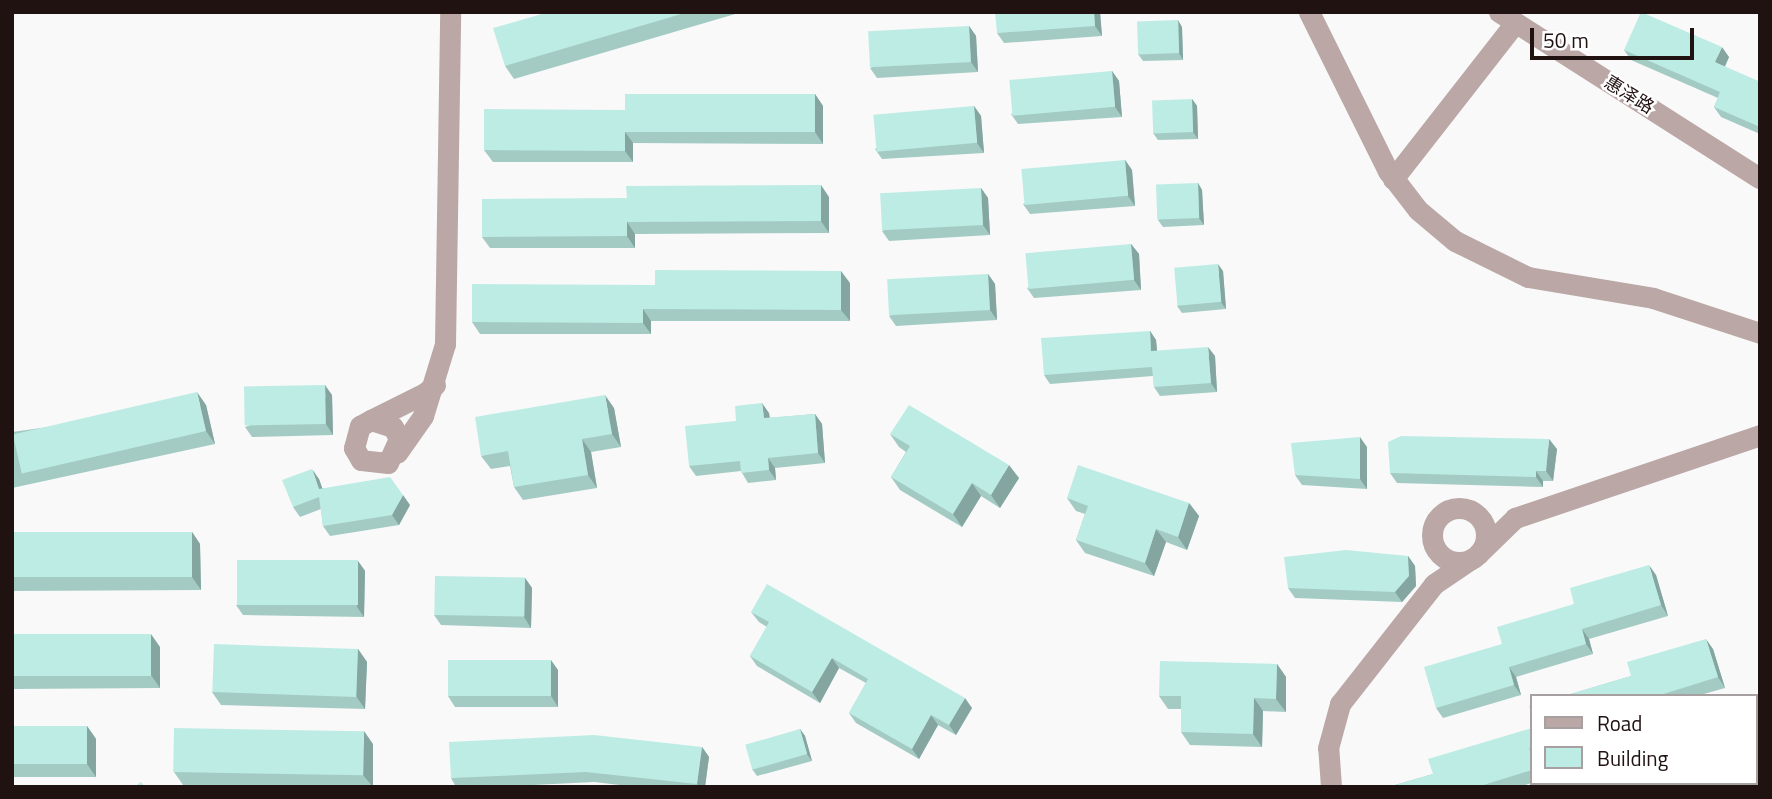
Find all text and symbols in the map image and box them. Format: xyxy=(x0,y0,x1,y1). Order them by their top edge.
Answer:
scale bar xyxy=(1534,14,1698,58)
text: 50 m xyxy=(1543,24,1589,56)
street label: 惠泽路 xyxy=(1600,72,1658,118)
legend xyxy=(1530,694,1758,785)
text: Road xyxy=(1597,707,1642,739)
text: Building xyxy=(1597,742,1668,774)

